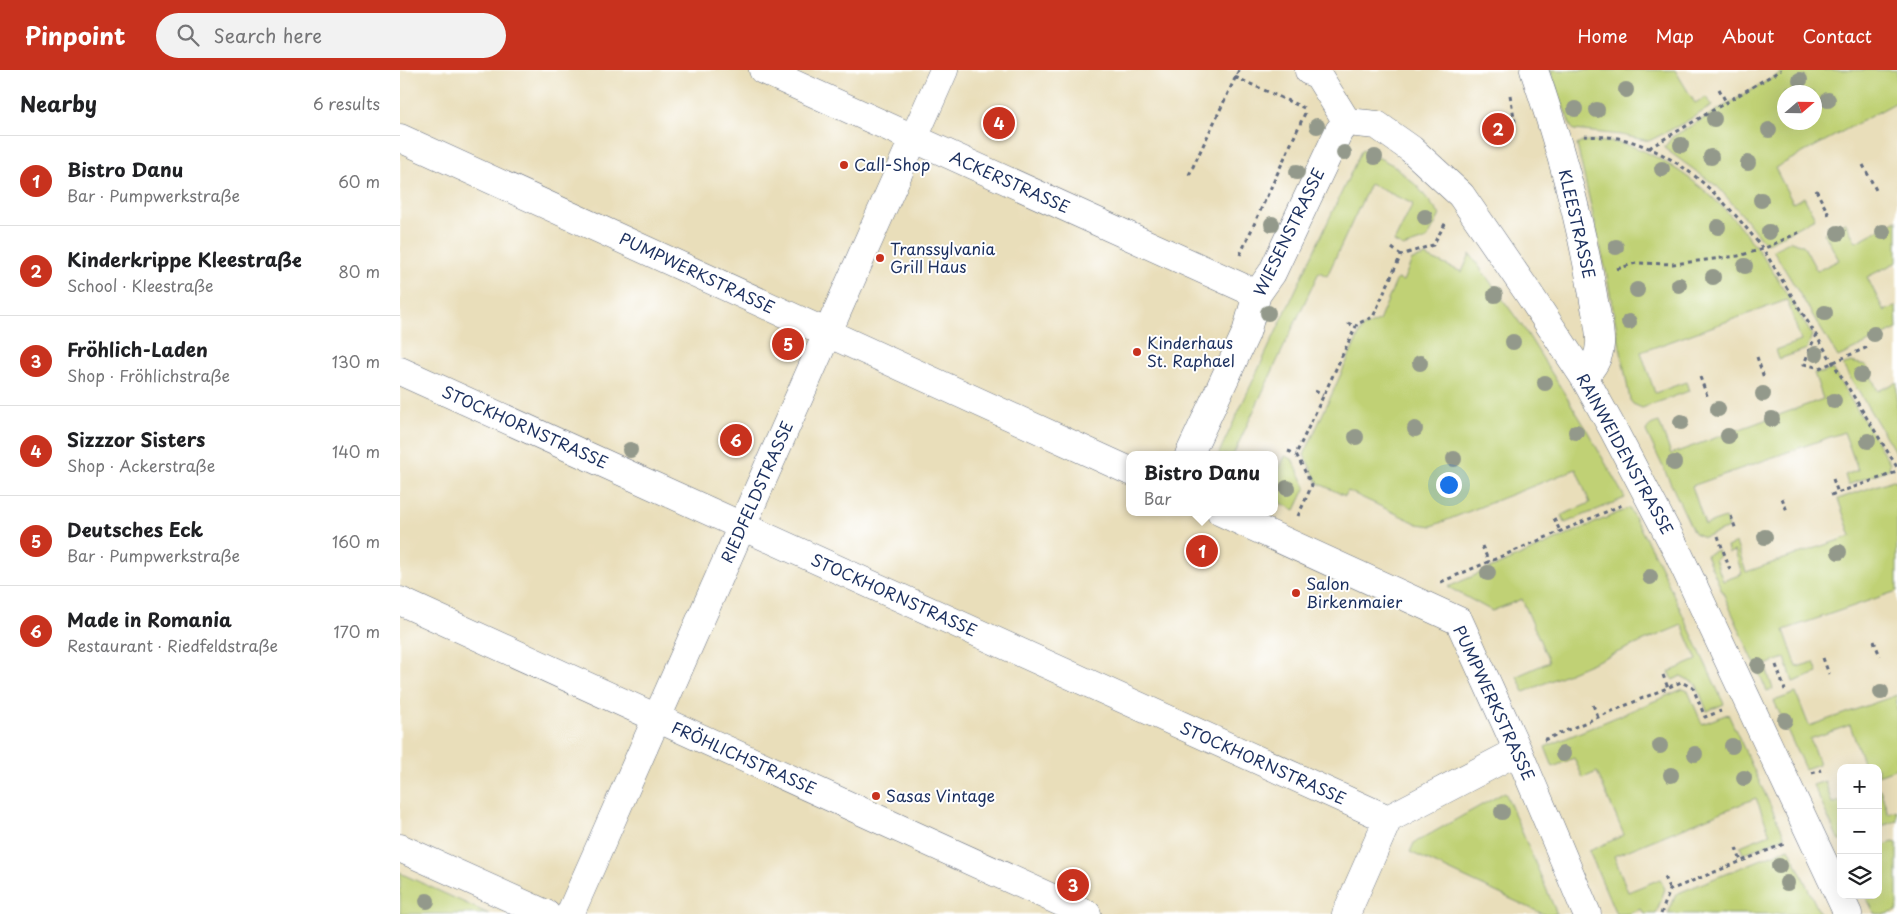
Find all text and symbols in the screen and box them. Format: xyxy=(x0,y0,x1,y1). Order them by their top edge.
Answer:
search box xyxy=(156,13,506,58)
text: Pinpoint xyxy=(25,17,126,53)
icon: search xyxy=(174,21,202,49)
text: Search here xyxy=(214,21,322,49)
text: Home xyxy=(1577,22,1627,49)
text: Map xyxy=(1655,22,1694,49)
text: About xyxy=(1722,22,1774,49)
text: Contact xyxy=(1802,22,1872,49)
north arrow xyxy=(1777,85,1822,130)
text: Nearby xyxy=(20,87,97,119)
text: 6 results xyxy=(313,91,380,115)
pin: 4 xyxy=(983,104,1015,142)
pin: 2 xyxy=(1482,110,1514,148)
street label: ACKERSTRASSE xyxy=(947,144,1074,218)
place label: Call-Shop xyxy=(854,152,930,176)
text: Bistro Danu xyxy=(67,155,183,183)
marker: Call-Shop xyxy=(838,159,850,171)
street label: WIESENSTRASSE xyxy=(1247,163,1330,300)
street label: KLEESTRASSE xyxy=(1554,167,1602,281)
text: 1 xyxy=(32,169,40,193)
text: 60 m xyxy=(338,169,380,193)
text: Bar · Pumpwerkstraße xyxy=(67,183,240,207)
street label: PUMPWERKSTRASSE xyxy=(616,226,779,319)
place label: Transsylvania Grill Haus xyxy=(890,236,996,278)
text: Kinderkrippe Kleestraße xyxy=(67,245,302,273)
marker: Transsylvania Grill Haus xyxy=(874,252,886,264)
text: 2 xyxy=(30,259,42,283)
text: 80 m xyxy=(338,259,380,283)
text: School · Kleestraße xyxy=(67,273,214,297)
pin: 5 xyxy=(772,325,804,363)
place label: Kinderhaus St. Raphael xyxy=(1147,330,1235,372)
text: Fröhlich-Laden xyxy=(67,335,208,363)
marker: Kinderhaus St. Raphael xyxy=(1131,346,1143,358)
text: 3 xyxy=(31,349,41,373)
text: 130 m xyxy=(332,349,380,373)
text: Shop · Fröhlichstraße xyxy=(67,363,230,387)
street label: RAINWEIDENSTRASSE xyxy=(1572,369,1680,538)
street label: STOCKHORNSTRASSE xyxy=(438,379,612,474)
street label: RIEDFELDSTRASSE xyxy=(714,417,798,567)
pin: 6 xyxy=(720,421,752,459)
text: Sizzzor Sisters xyxy=(67,425,205,453)
text: 4 xyxy=(31,439,41,463)
text: 140 m xyxy=(332,439,380,463)
popup xyxy=(1126,451,1278,516)
text: Shop · Ackerstraße xyxy=(67,453,215,477)
text: Bistro Danu xyxy=(1144,458,1260,486)
your location xyxy=(1436,472,1462,498)
text: Bar xyxy=(1144,486,1172,510)
text: Deutsches Eck xyxy=(67,515,203,543)
text: 5 xyxy=(31,529,41,553)
text: 160 m xyxy=(332,529,380,553)
pin: 1 xyxy=(1186,532,1218,570)
text: Bar · Pumpwerkstraße xyxy=(67,543,240,567)
street label: STOCKHORNSTRASSE xyxy=(807,547,981,642)
place label: Salon Birkenmaier xyxy=(1306,571,1403,613)
marker: Salon Birkenmaier xyxy=(1290,587,1302,599)
text: Made in Romania xyxy=(67,605,232,633)
text: 6 xyxy=(30,619,42,643)
text: 170 m xyxy=(334,619,380,643)
street label: PUMPWERKSTRASSE xyxy=(1448,621,1541,784)
text: Restaurant · Riedfeldstraße xyxy=(67,633,278,657)
street label: FRÖHLICHSTRASSE xyxy=(668,714,821,800)
street label: STOCKHORNSTRASSE xyxy=(1176,715,1350,810)
map controls xyxy=(1837,764,1882,899)
button: + xyxy=(1837,764,1882,809)
place label: Sasas Vintage xyxy=(886,783,995,807)
marker: Sasas Vintage xyxy=(870,790,882,802)
button: − xyxy=(1837,809,1882,854)
button: layers xyxy=(1837,854,1882,899)
pin: 3 xyxy=(1057,866,1089,904)

